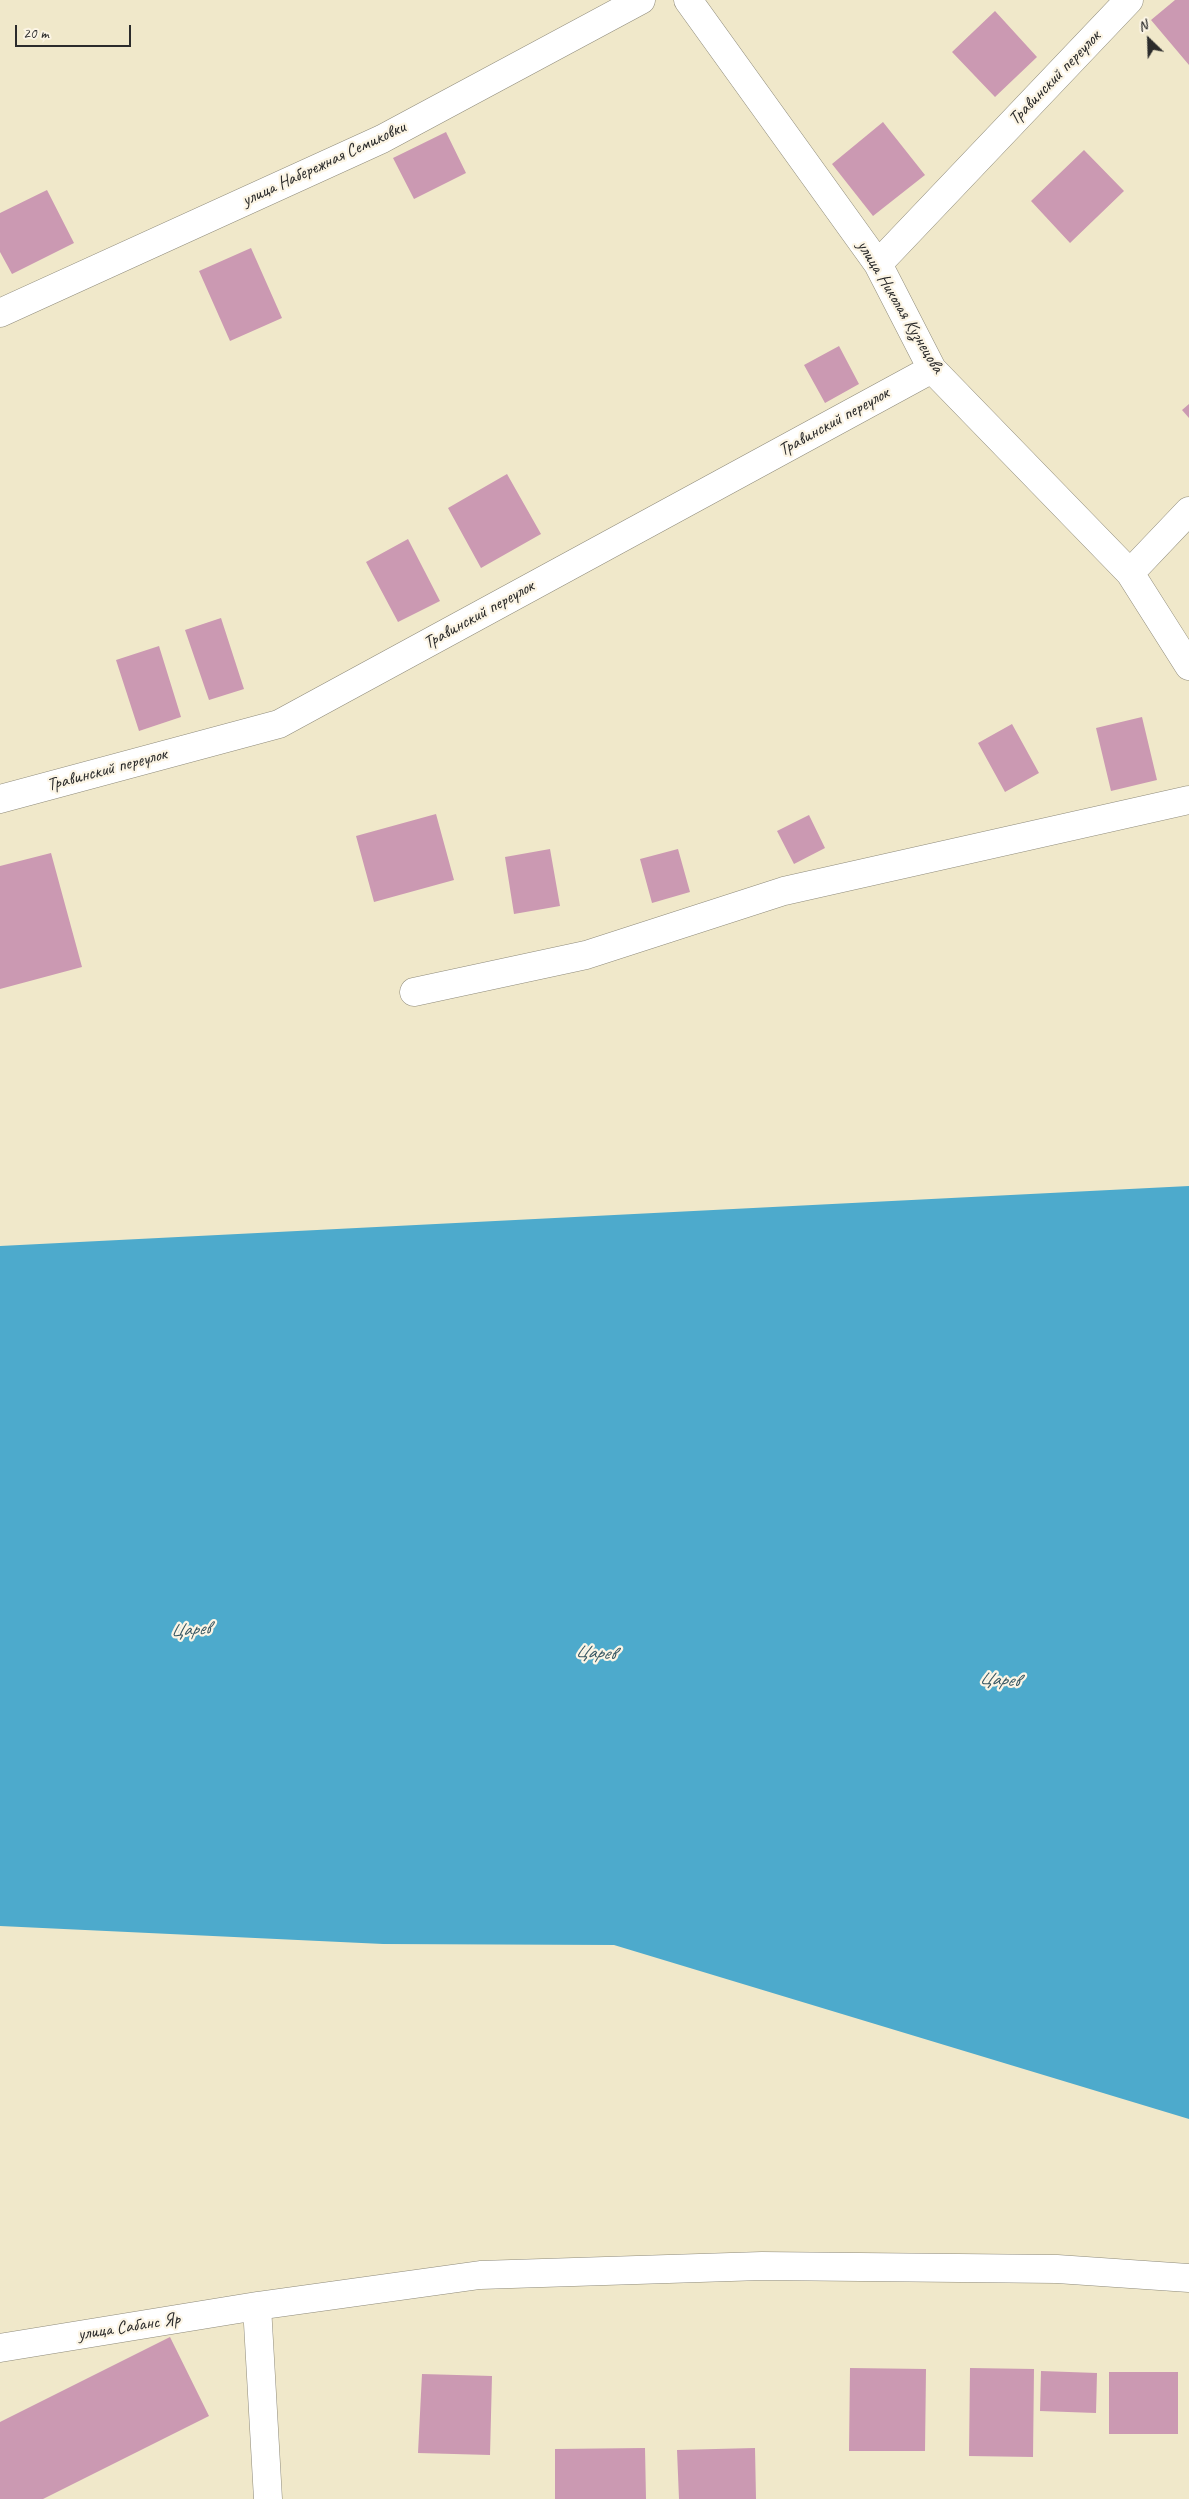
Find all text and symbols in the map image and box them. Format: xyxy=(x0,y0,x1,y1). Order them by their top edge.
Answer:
scale bar xyxy=(18,15,134,47)
north arrow xyxy=(1124,15,1174,65)
text: N xyxy=(1135,16,1150,35)
text: 20 m xyxy=(23,24,49,43)
street label: Травинский переулок xyxy=(1004,26,1106,130)
street label: улица Набережная Семиковки xyxy=(239,117,409,211)
street label: улица Николая Кузнецова xyxy=(852,237,948,377)
street label: Травинский переулок xyxy=(775,383,893,461)
street label: Травинский переулок xyxy=(420,576,538,654)
street label: Травинский переулок xyxy=(45,744,169,796)
water label: Царев xyxy=(170,1617,210,1643)
water label: Царев xyxy=(575,1640,615,1666)
water label: Царев xyxy=(979,1667,1019,1693)
street label: улица Сабанс Яр xyxy=(76,2308,182,2346)

